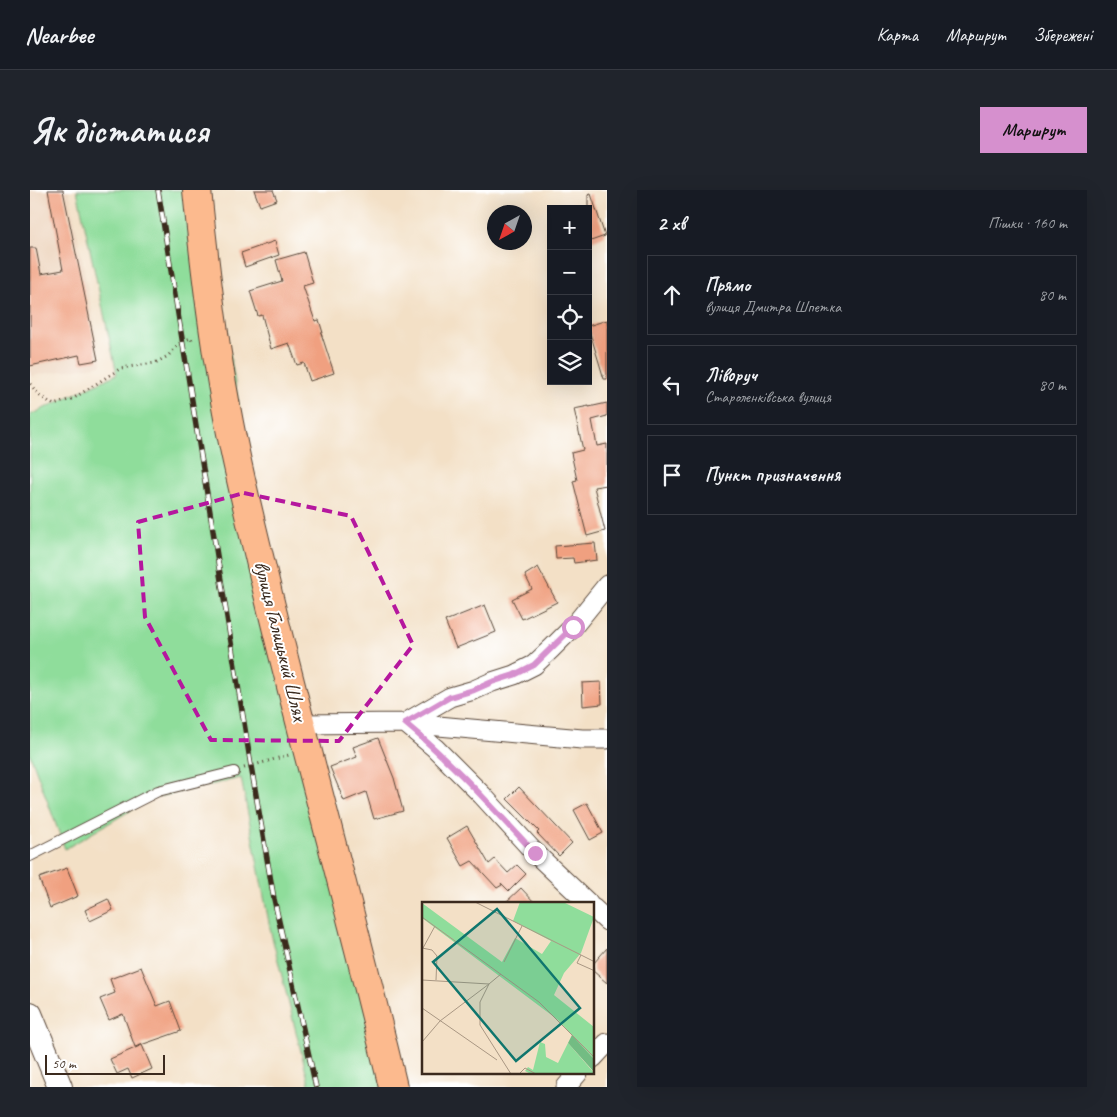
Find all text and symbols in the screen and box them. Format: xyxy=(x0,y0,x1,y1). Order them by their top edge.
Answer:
text: Nearbee xyxy=(25,20,93,50)
text: Карта xyxy=(877,24,918,46)
text: Маршрут xyxy=(946,24,1005,46)
text: Збережені xyxy=(1033,24,1092,46)
button: Маршрут xyxy=(980,107,1087,153)
text: Як дістатися xyxy=(30,108,208,153)
north arrow xyxy=(487,205,532,250)
map controls xyxy=(547,205,592,385)
button: + xyxy=(547,205,592,250)
text: 2 хв xyxy=(657,210,686,236)
text: Пішки · 160 m xyxy=(988,213,1067,233)
button: − xyxy=(547,250,592,295)
text: Прямо xyxy=(705,273,750,297)
icon: ahead xyxy=(658,281,686,309)
text: 80 m xyxy=(1039,285,1066,305)
button: locate xyxy=(547,295,592,340)
text: вулиця Дмитра Шпетка xyxy=(705,297,841,317)
button: layers xyxy=(547,340,592,385)
text: Ліворуч xyxy=(705,363,757,387)
icon: left xyxy=(658,371,686,399)
text: 80 m xyxy=(1039,375,1066,395)
text: Староленківська вулиця xyxy=(705,387,831,407)
icon: arrive xyxy=(658,461,686,489)
text: Пункт призначення xyxy=(705,463,840,487)
street label: вулиця Галицький Шлях xyxy=(249,558,314,726)
route start xyxy=(562,616,585,639)
route end xyxy=(524,842,547,865)
inset map xyxy=(422,902,594,1074)
scale bar xyxy=(45,1052,165,1075)
text: 50 m xyxy=(52,1055,76,1072)

